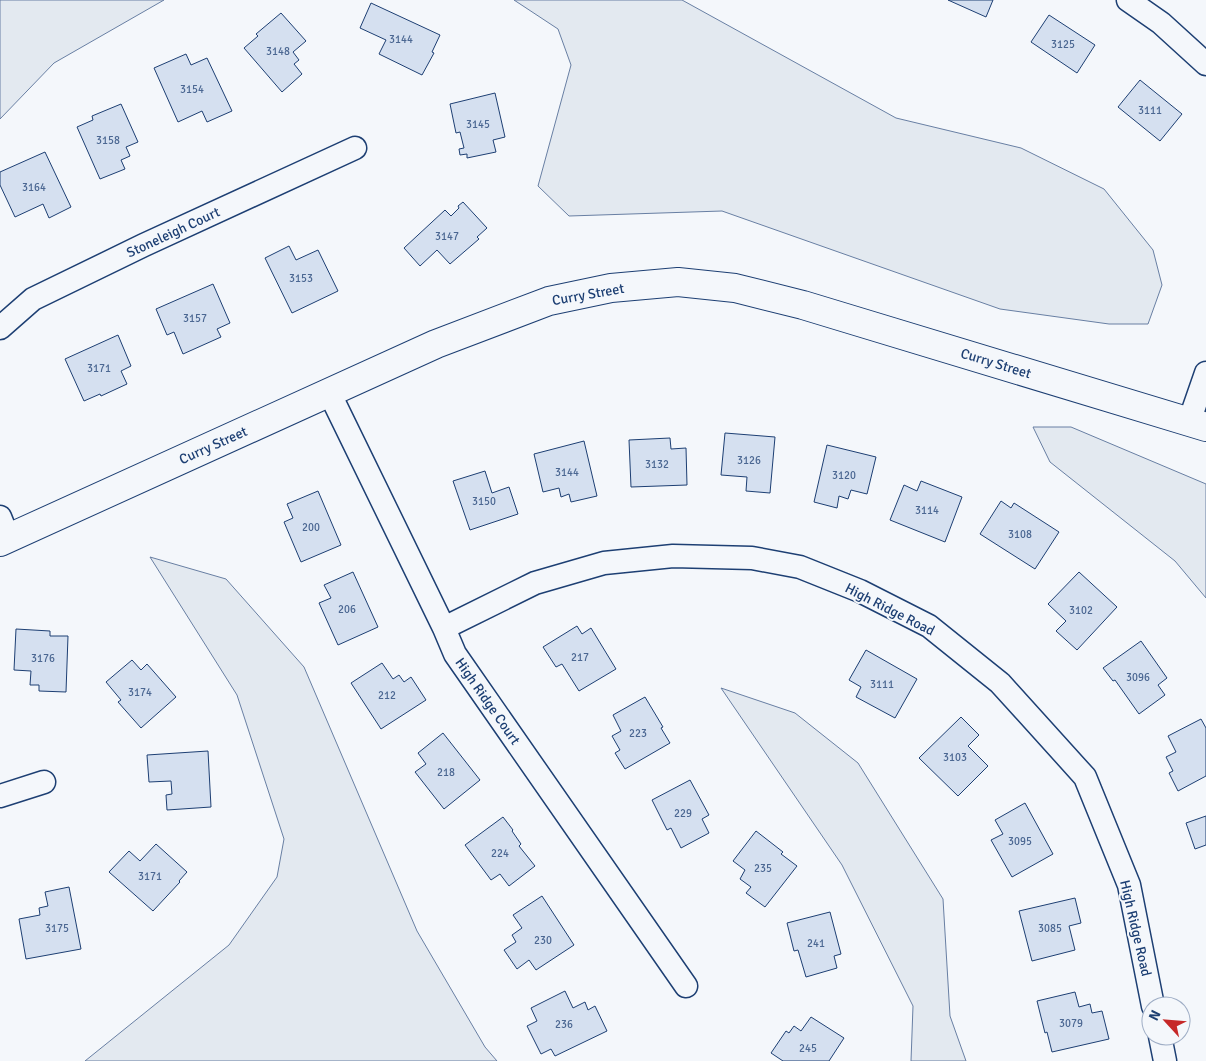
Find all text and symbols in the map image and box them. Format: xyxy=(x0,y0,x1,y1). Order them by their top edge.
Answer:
house number: 3144 xyxy=(389,33,413,46)
house number: 3125 xyxy=(1051,38,1075,51)
house number: 3148 xyxy=(266,45,290,58)
house number: 3154 xyxy=(180,83,204,96)
house number: 3111 xyxy=(1138,104,1162,117)
house number: 3145 xyxy=(466,118,490,131)
house number: 3158 xyxy=(96,134,120,147)
house number: 3164 xyxy=(22,181,46,194)
street label: Stoneleigh Court xyxy=(124,203,223,261)
house number: 3147 xyxy=(435,230,459,243)
house number: 3153 xyxy=(289,272,313,285)
street label: Curry Street xyxy=(551,280,626,309)
house number: 3157 xyxy=(183,312,207,325)
street label: Curry Street xyxy=(959,345,1033,382)
house number: 3171 xyxy=(87,362,111,375)
street label: Curry Street xyxy=(176,423,250,468)
house number: 3126 xyxy=(737,454,761,467)
house number: 3132 xyxy=(645,458,669,471)
house number: 3144 xyxy=(555,466,579,479)
house number: 3120 xyxy=(832,469,856,482)
house number: 3150 xyxy=(472,495,496,508)
house number: 3114 xyxy=(915,504,939,517)
house number: 200 xyxy=(302,521,320,534)
house number: 3108 xyxy=(1008,528,1032,541)
street label: High Ridge Road xyxy=(842,580,937,639)
house number: 206 xyxy=(338,603,356,616)
house number: 3102 xyxy=(1069,604,1093,617)
house number: 217 xyxy=(571,651,589,664)
house number: 3176 xyxy=(31,652,55,665)
street label: High Ridge Court xyxy=(451,655,524,748)
house number: 3096 xyxy=(1126,671,1150,684)
house number: 3111 xyxy=(870,678,894,691)
house number: 3174 xyxy=(128,686,152,699)
house number: 212 xyxy=(378,689,396,702)
house number: 223 xyxy=(629,727,647,740)
house number: 3103 xyxy=(943,751,967,764)
house number: 218 xyxy=(437,766,455,779)
house number: 229 xyxy=(674,807,692,820)
house number: 3095 xyxy=(1008,835,1032,848)
house number: 224 xyxy=(491,847,509,860)
house number: 235 xyxy=(754,862,772,875)
house number: 3171 xyxy=(138,870,162,883)
street label: High Ridge Road xyxy=(1116,878,1155,978)
house number: 3175 xyxy=(45,922,69,935)
house number: 3085 xyxy=(1038,922,1062,935)
house number: 230 xyxy=(534,934,552,947)
house number: 241 xyxy=(807,937,825,950)
north arrow xyxy=(1141,996,1191,1046)
text: N xyxy=(1145,1007,1165,1024)
house number: 3079 xyxy=(1059,1017,1083,1030)
house number: 236 xyxy=(555,1018,573,1031)
house number: 245 xyxy=(799,1042,817,1055)

